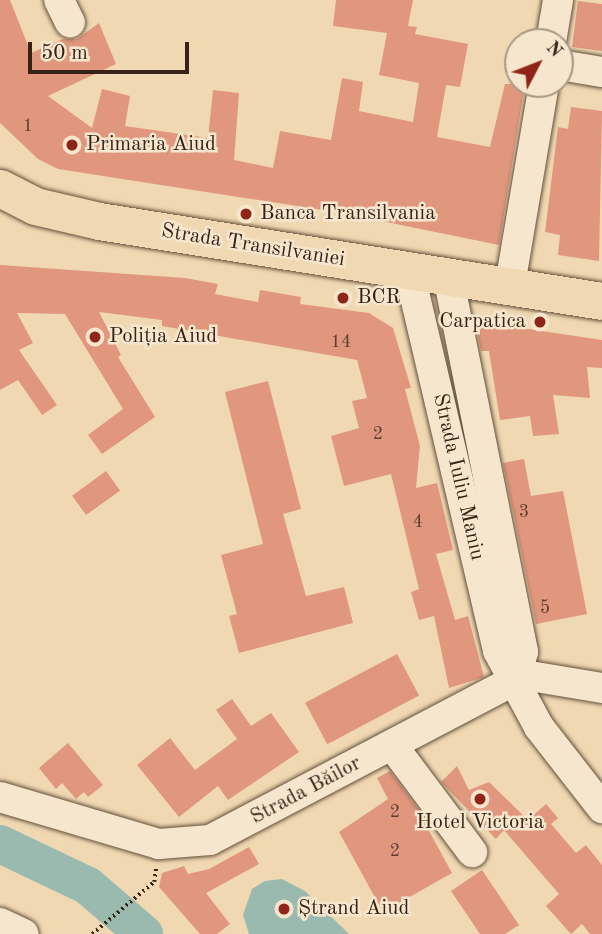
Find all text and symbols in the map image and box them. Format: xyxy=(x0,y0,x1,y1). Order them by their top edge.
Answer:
scale bar xyxy=(32,28,192,72)
north arrow xyxy=(504,28,574,98)
text: N xyxy=(542,38,565,62)
text: 50 m xyxy=(41,43,88,64)
house number: 1 xyxy=(23,115,33,137)
place label: Primaria Aiud xyxy=(86,132,216,158)
marker: Primaria Aiud xyxy=(64,137,80,153)
place label: Banca Transilvania xyxy=(260,201,436,227)
marker: Banca Transilvania xyxy=(238,206,254,222)
street label: Strada Transilvaniei xyxy=(159,219,347,273)
place label: BCR xyxy=(357,285,401,311)
marker: BCR xyxy=(335,290,351,306)
place label: Carpatica xyxy=(439,309,526,335)
marker: Carpatica xyxy=(532,314,548,330)
place label: Poliția Aiud xyxy=(109,324,217,350)
marker: Poliția Aiud xyxy=(87,329,103,345)
house number: 14 xyxy=(331,331,351,353)
street label: Strada Iuliu Maniu xyxy=(427,391,489,563)
house number: 2 xyxy=(373,423,383,445)
house number: 3 xyxy=(519,501,529,523)
house number: 4 xyxy=(413,511,423,533)
house number: 5 xyxy=(540,597,550,619)
street label: Strada Băilor xyxy=(246,751,366,831)
marker: Hotel Victoria xyxy=(472,791,488,807)
house number: 2 xyxy=(390,801,400,823)
place label: Hotel Victoria xyxy=(416,810,544,836)
house number: 2 xyxy=(390,840,400,862)
place label: Ștrand Aiud xyxy=(298,896,409,922)
marker: Ștrand Aiud xyxy=(276,901,292,917)

